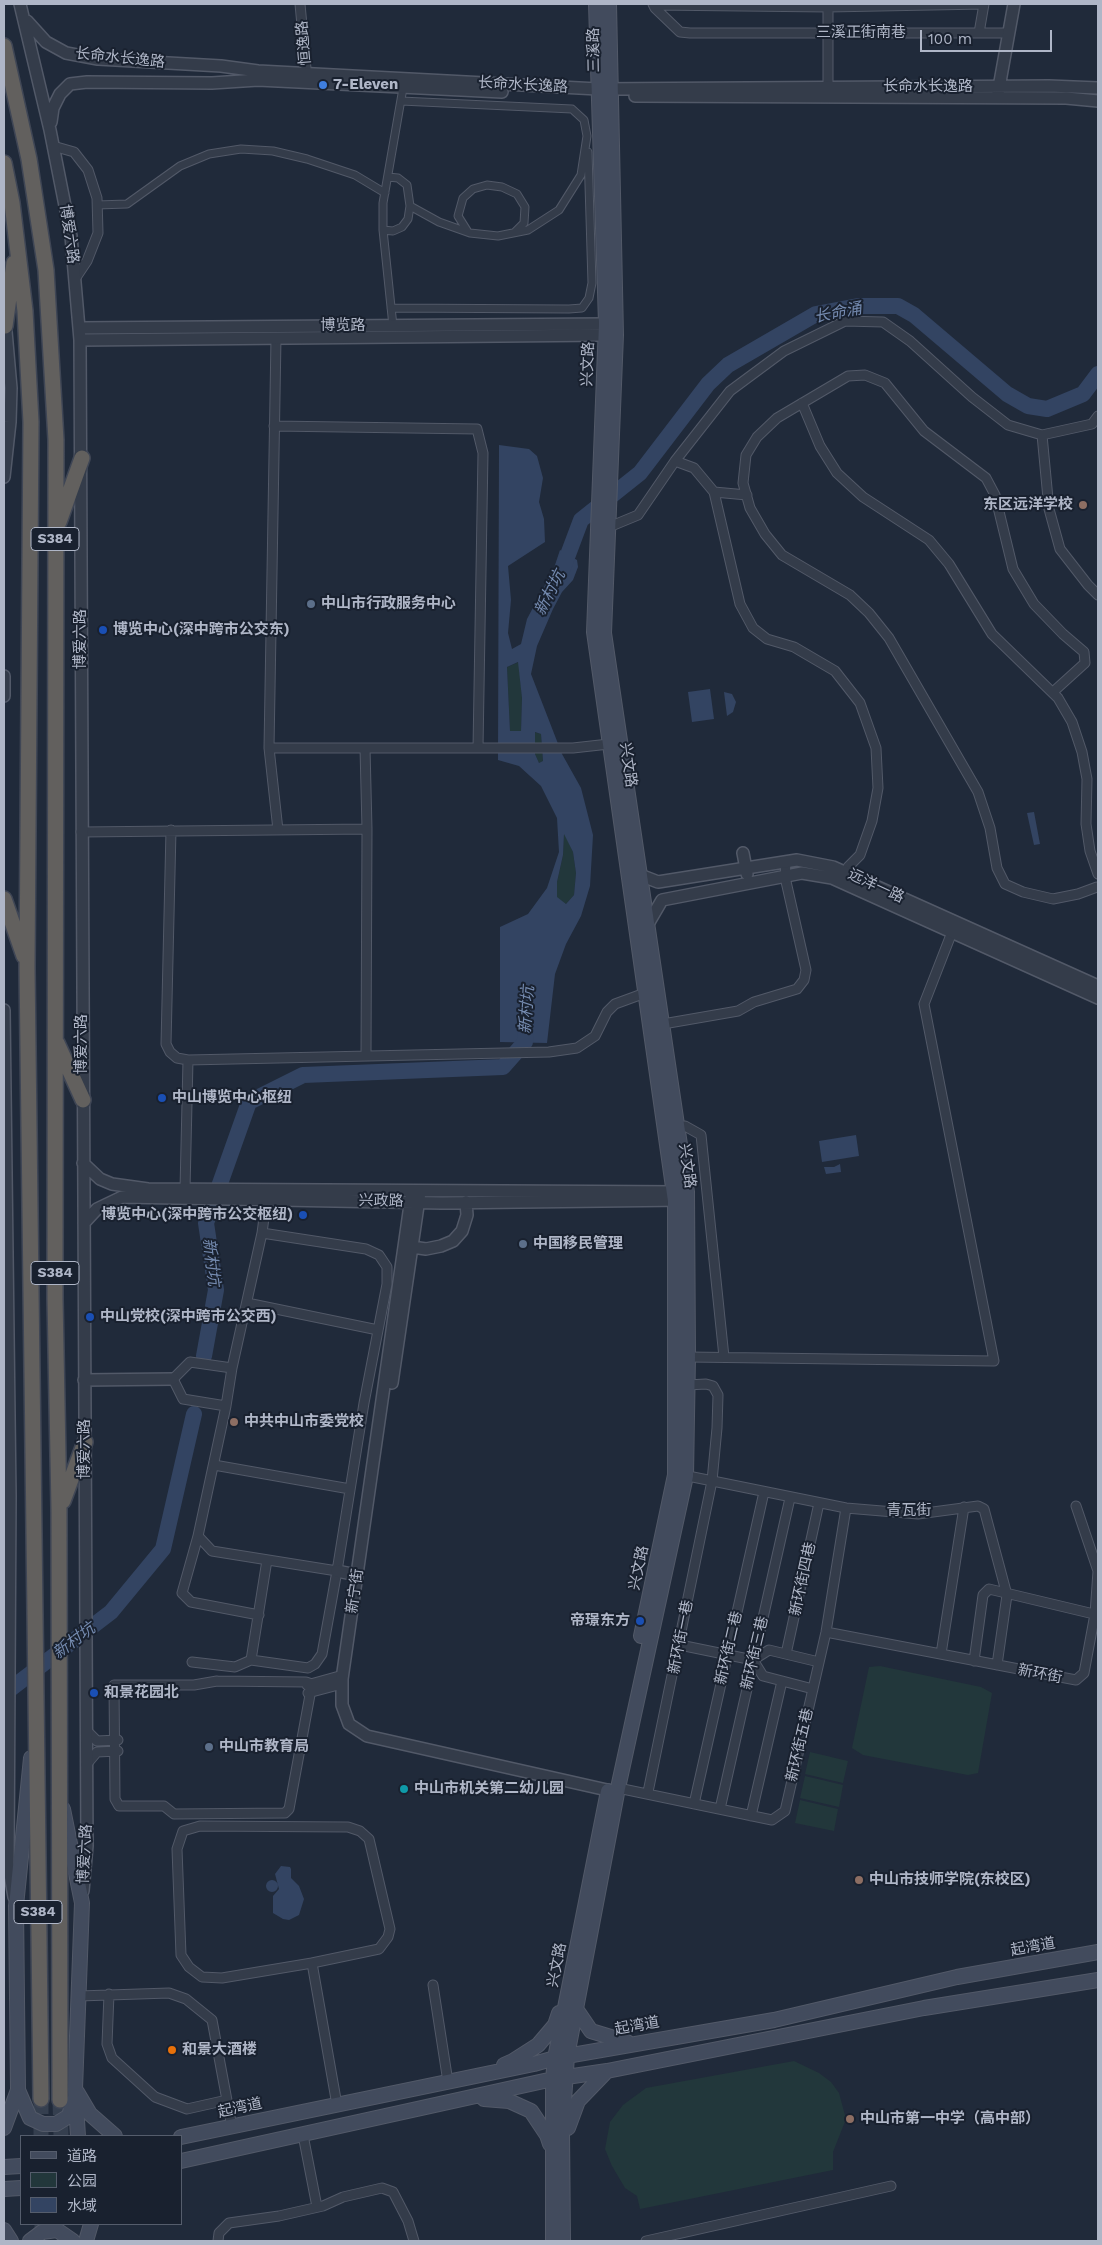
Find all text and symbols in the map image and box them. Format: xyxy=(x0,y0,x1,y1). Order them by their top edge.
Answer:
street label: 恒逸路 xyxy=(293,20,315,66)
scale bar xyxy=(922,20,1054,52)
street label: 三溪正街南巷 xyxy=(816,24,906,42)
street label: 三溪路 xyxy=(585,27,603,73)
text: 100 m xyxy=(928,30,972,48)
street label: 长命水长逸路 xyxy=(74,44,166,72)
street label: 长命水长逸路 xyxy=(478,74,568,96)
place label: 7-Eleven xyxy=(333,76,398,94)
street label: 长命水长逸路 xyxy=(883,78,973,96)
marker: 7-Eleven xyxy=(317,79,329,91)
street label: 博爱六路 xyxy=(56,203,82,265)
water label: 长命涌 xyxy=(813,299,863,327)
street label: 博览路 xyxy=(321,317,365,335)
street label: 兴文路 xyxy=(578,341,598,387)
place label: 东区远洋学校 xyxy=(983,496,1073,514)
marker: 东区远洋学校 xyxy=(1077,499,1089,511)
road number: S384 xyxy=(31,528,79,550)
water label: 新村坑 xyxy=(531,567,569,619)
place label: 中山市行政服务中心 xyxy=(321,595,456,613)
marker: 中山市行政服务中心 xyxy=(305,598,317,610)
street label: 博爱六路 xyxy=(72,609,90,669)
place label: 博览中心(深中跨市公交东) xyxy=(113,621,290,639)
marker: 博览中心(深中跨市公交东) xyxy=(97,624,109,636)
street label: 兴文路 xyxy=(616,741,640,789)
street label: 远洋一路 xyxy=(845,865,907,907)
water label: 新村坑 xyxy=(516,985,538,1035)
street label: 博爱六路 xyxy=(73,1014,91,1074)
place label: 中山博览中心枢纽 xyxy=(172,1089,292,1107)
marker: 中山博览中心枢纽 xyxy=(156,1092,168,1104)
street label: 兴文路 xyxy=(675,1142,699,1190)
street label: 兴政路 xyxy=(358,1192,404,1210)
place label: 博览中心(深中跨市公交枢纽) xyxy=(101,1206,293,1224)
marker: 博览中心(深中跨市公交枢纽) xyxy=(297,1209,309,1221)
place label: 中国移民管理 xyxy=(533,1235,623,1253)
water label: 新村坑 xyxy=(199,1237,223,1287)
marker: 中国移民管理 xyxy=(517,1238,529,1250)
road number: S384 xyxy=(31,1262,79,1284)
place label: 中山党校(深中跨市公交西) xyxy=(100,1308,277,1326)
marker: 中山党校(深中跨市公交西) xyxy=(84,1311,96,1323)
place label: 中共中山市委党校 xyxy=(244,1413,364,1431)
marker: 中共中山市委党校 xyxy=(228,1416,240,1428)
street label: 博爱六路 xyxy=(76,1419,94,1479)
street label: 青瓦街 xyxy=(887,1502,931,1520)
street label: 新环街四巷 xyxy=(786,1540,820,1618)
street label: 兴文路 xyxy=(626,1544,652,1592)
street label: 新宁街 xyxy=(343,1567,367,1615)
street label: 新环街一巷 xyxy=(665,1598,697,1676)
street label: 新环街二巷 xyxy=(712,1609,746,1687)
place label: 帝璟东方 xyxy=(570,1612,630,1630)
street label: 新环街三巷 xyxy=(738,1614,772,1692)
marker: 帝璟东方 xyxy=(634,1615,646,1627)
water label: 新村坑 xyxy=(49,1619,99,1663)
street label: 新环街 xyxy=(1016,1661,1064,1687)
place label: 和景花园北 xyxy=(104,1684,179,1702)
marker: 和景花园北 xyxy=(88,1687,100,1699)
street label: 新环街五巷 xyxy=(783,1706,817,1784)
place label: 中山市教育局 xyxy=(219,1738,309,1756)
marker: 中山市教育局 xyxy=(203,1741,215,1753)
place label: 中山市机关第二幼儿园 xyxy=(414,1780,564,1798)
marker: 中山市机关第二幼儿园 xyxy=(398,1783,410,1795)
street label: 博爱六路 xyxy=(74,1824,96,1884)
place label: 中山市技师学院(东校区) xyxy=(869,1871,1031,1889)
marker: 中山市技师学院(东校区) xyxy=(853,1874,865,1886)
road number: S384 xyxy=(14,1900,62,1924)
street label: 起湾道 xyxy=(1009,1934,1057,1960)
street label: 兴文路 xyxy=(544,1941,570,1989)
street label: 起湾道 xyxy=(613,2013,661,2039)
place label: 和景大酒楼 xyxy=(182,2041,257,2059)
marker: 和景大酒楼 xyxy=(166,2044,178,2056)
street label: 起湾道 xyxy=(216,2095,264,2121)
place label: 中山市第一中学（高中部） xyxy=(860,2110,1040,2128)
marker: 中山市第一中学（高中部） xyxy=(844,2113,856,2125)
legend xyxy=(20,2135,182,2225)
text: 道路 xyxy=(67,2147,97,2165)
text: 公园 xyxy=(67,2172,97,2190)
text: 水域 xyxy=(67,2197,97,2215)

